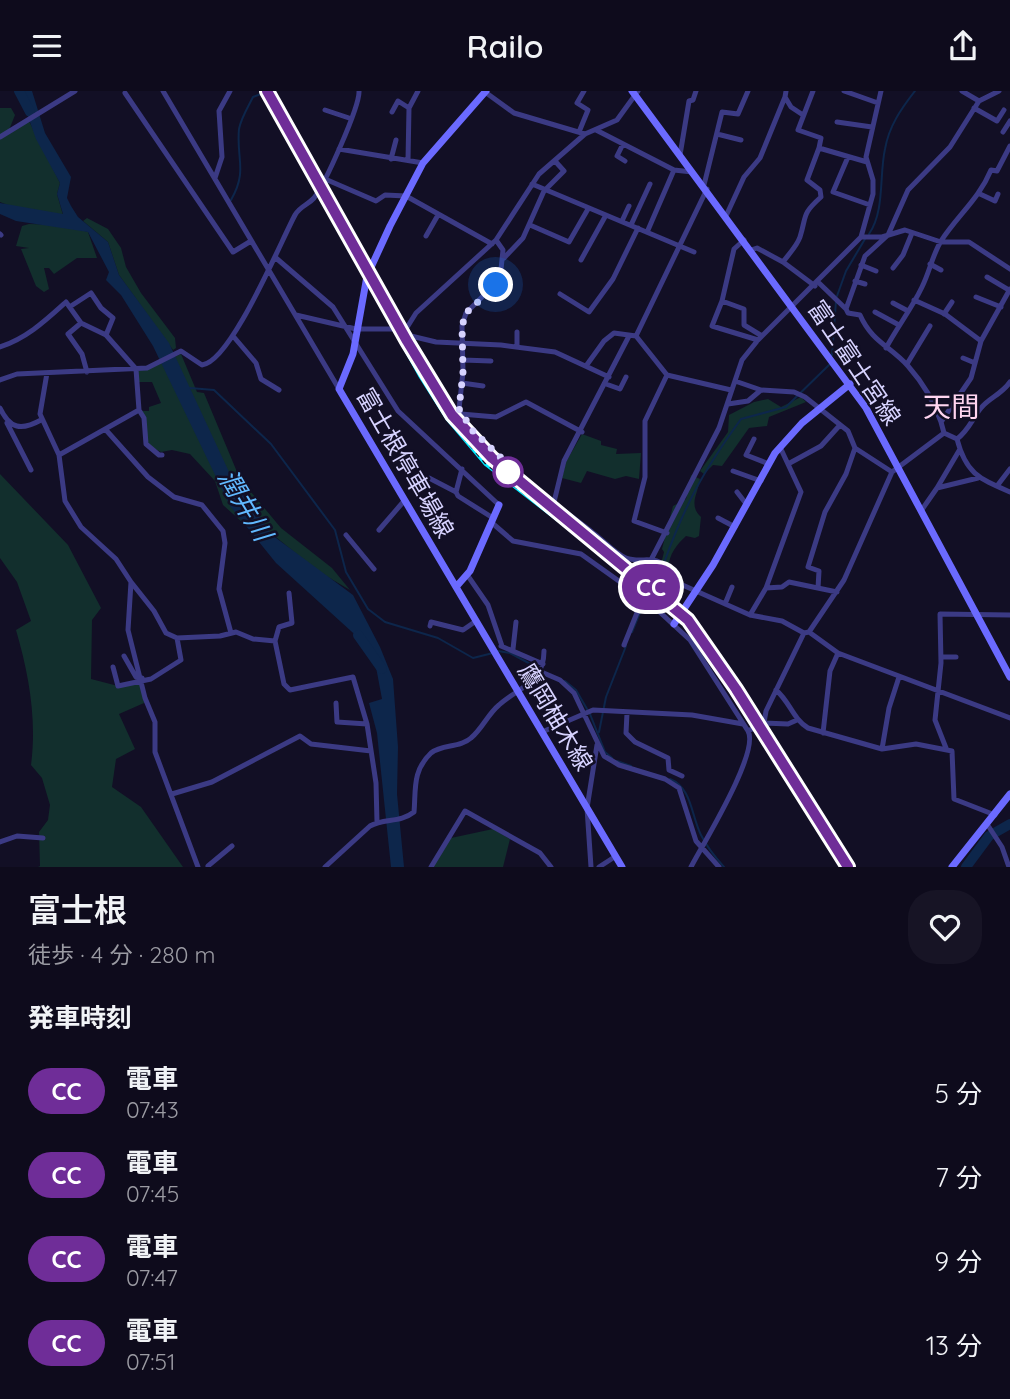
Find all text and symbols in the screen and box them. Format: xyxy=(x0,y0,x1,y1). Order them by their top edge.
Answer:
text: Railo xyxy=(467,26,543,66)
icon: menu xyxy=(28,27,66,65)
icon: share xyxy=(944,27,982,65)
your location xyxy=(478,267,513,302)
street label: 富士富士宮線 xyxy=(802,294,908,431)
street label: 富士根停車場線 xyxy=(351,382,461,543)
district label: 天間 xyxy=(923,389,979,424)
unlabelled marker xyxy=(493,457,523,487)
water label: 潤井川 xyxy=(211,463,281,549)
line badge: CC xyxy=(620,564,682,610)
text: CC xyxy=(636,572,666,602)
street label: 鷹岡柚木線 xyxy=(512,657,600,776)
text: 富士根 xyxy=(28,889,127,930)
button: heart xyxy=(908,890,982,964)
text: 徒歩 · 4 分 · 280 m xyxy=(28,940,216,969)
text: 発車時刻 xyxy=(28,1001,132,1034)
text: 電車 xyxy=(126,1062,178,1095)
text: CC xyxy=(51,1076,82,1106)
text: 5 分 xyxy=(935,1077,982,1110)
text: 07:43 xyxy=(126,1095,179,1124)
text: 電車 xyxy=(126,1146,178,1179)
text: CC xyxy=(51,1160,82,1190)
text: 7 分 xyxy=(936,1161,982,1194)
text: 07:45 xyxy=(126,1179,179,1208)
text: 電車 xyxy=(126,1230,178,1263)
text: CC xyxy=(51,1244,82,1274)
text: 9 分 xyxy=(934,1245,982,1278)
text: 07:47 xyxy=(126,1263,178,1292)
text: 電車 xyxy=(126,1314,178,1347)
text: CC xyxy=(51,1328,82,1358)
text: 13 分 xyxy=(926,1329,982,1362)
text: 07:51 xyxy=(126,1347,176,1376)

